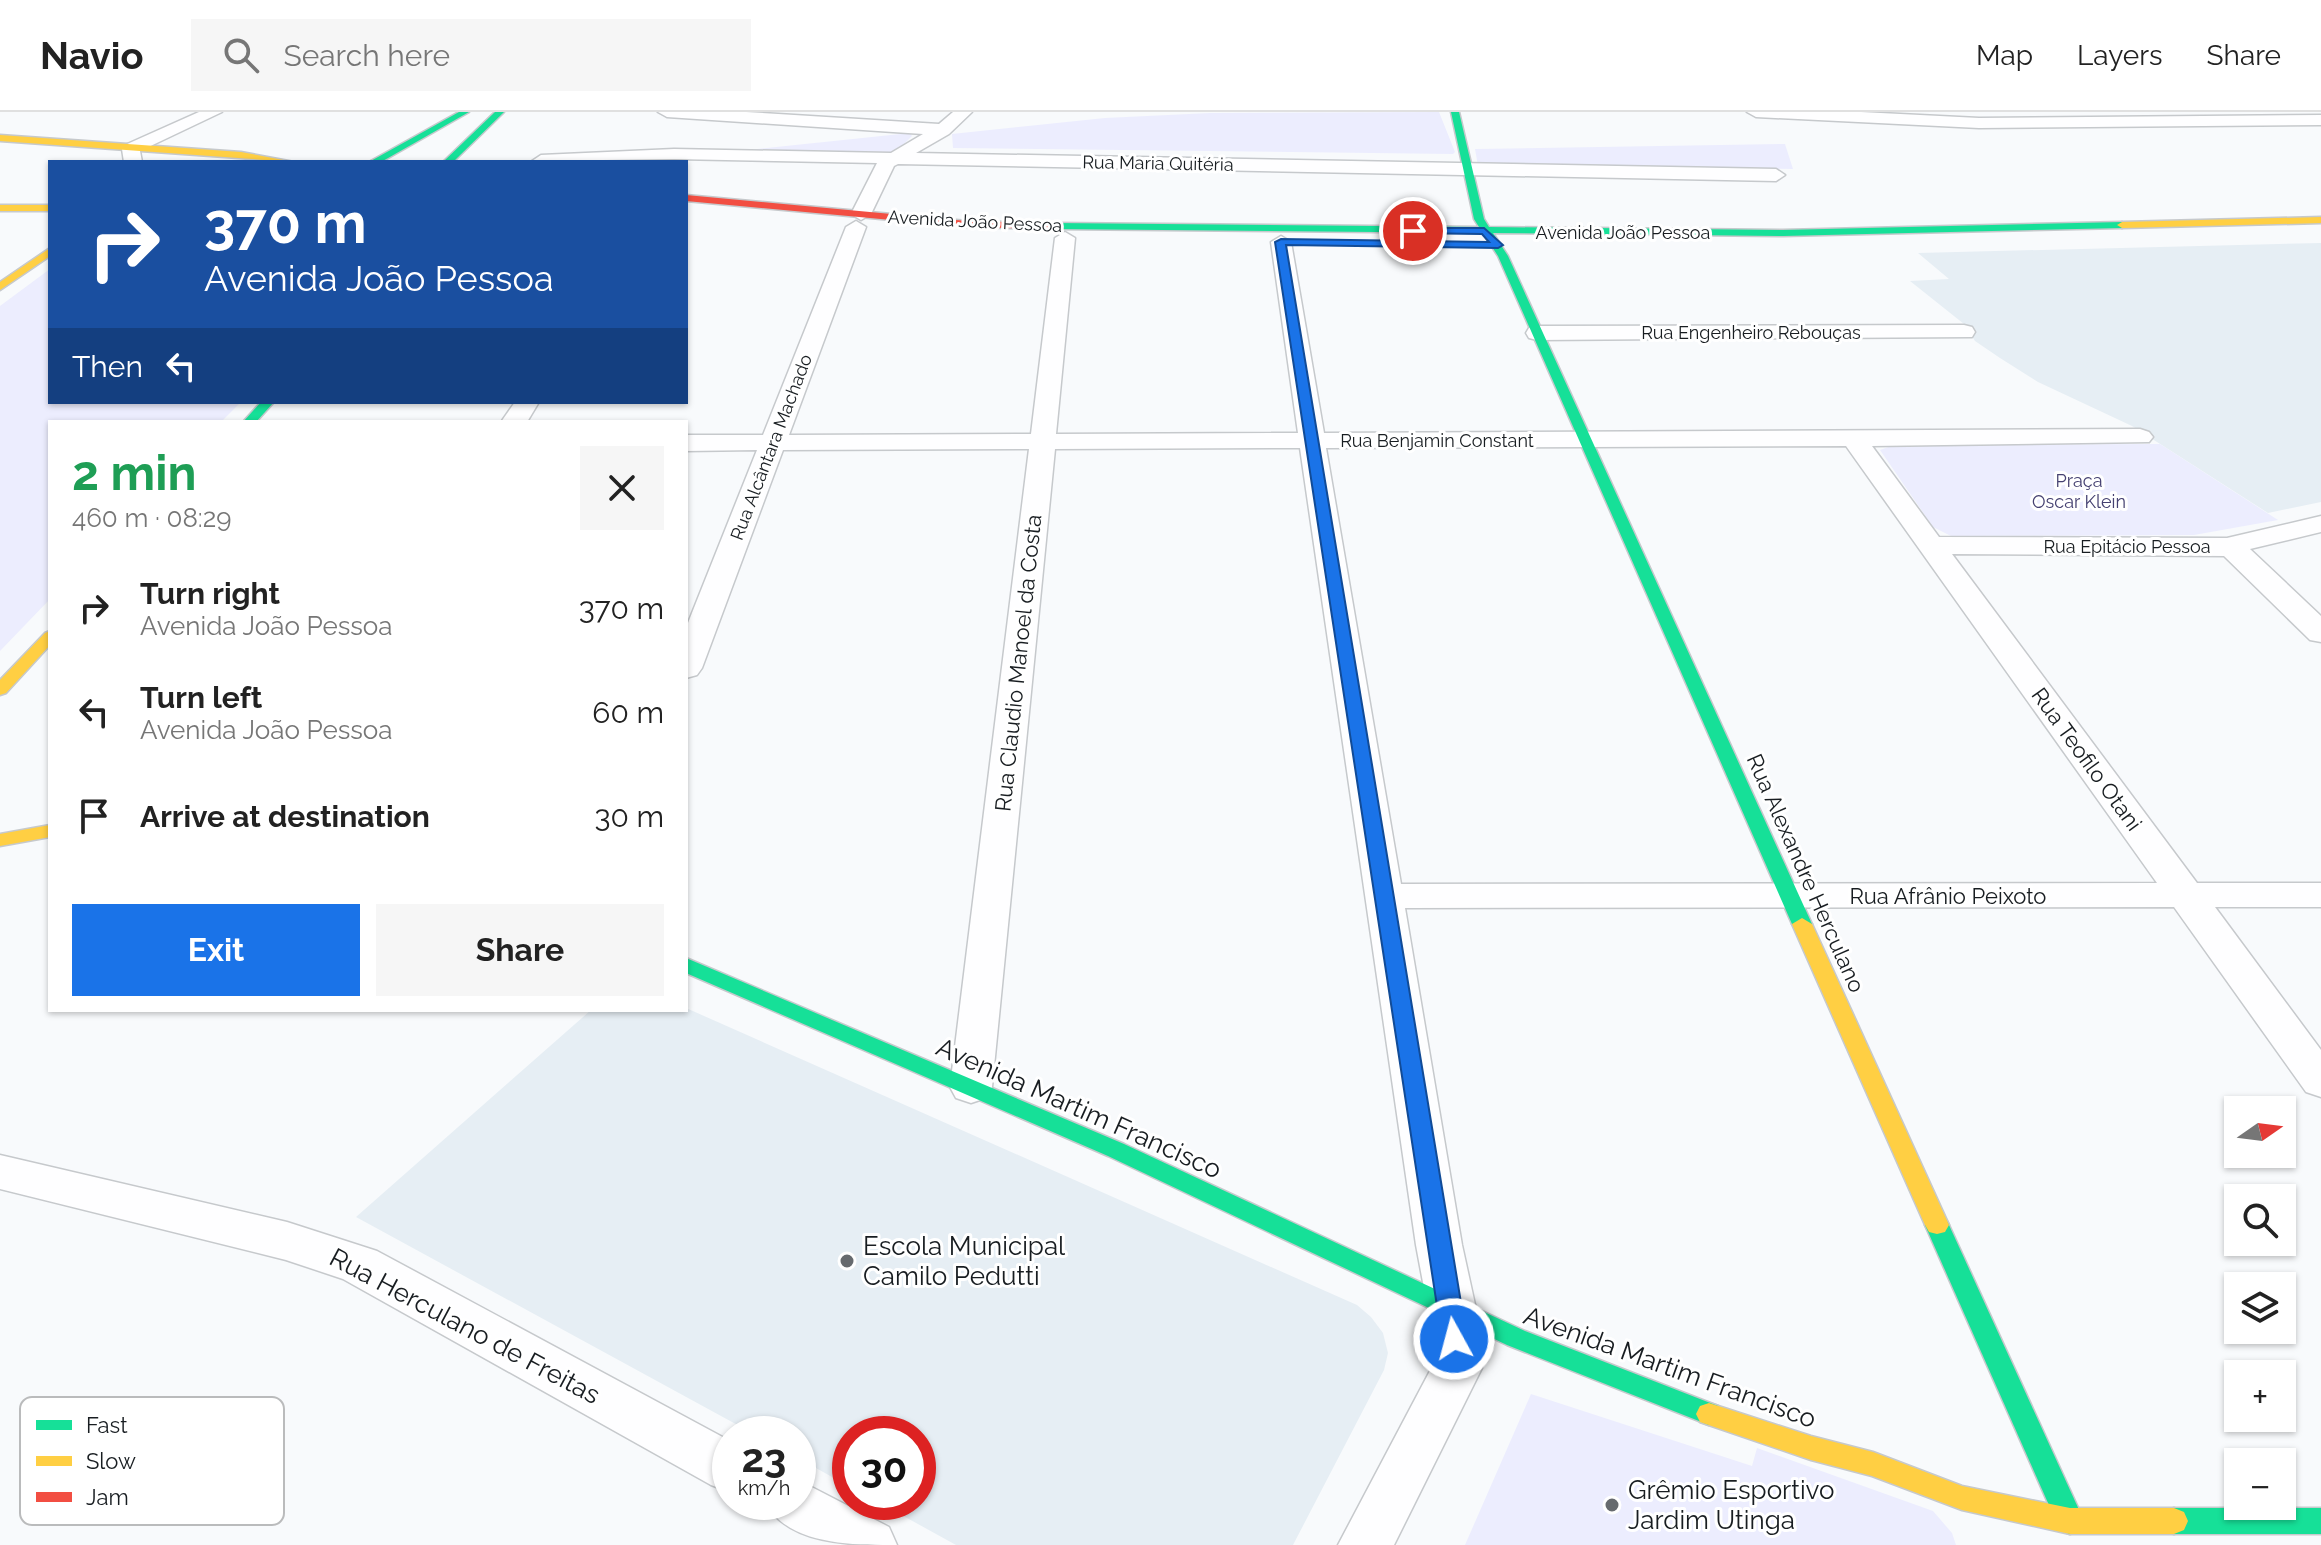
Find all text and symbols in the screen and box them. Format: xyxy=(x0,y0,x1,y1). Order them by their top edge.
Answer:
search box xyxy=(191,19,751,91)
text: Navio xyxy=(40,33,143,78)
icon: search xyxy=(219,33,263,77)
text: Search here xyxy=(283,38,450,73)
text: Map xyxy=(1976,39,2033,72)
text: Layers xyxy=(2077,39,2163,72)
text: Share xyxy=(2207,39,2281,72)
street label: Rua Maria Quitéria xyxy=(1082,151,1234,175)
text: 370 m xyxy=(204,190,367,256)
icon: right xyxy=(72,192,176,296)
pin xyxy=(1379,197,1447,265)
street label: Avenida João Pessoa xyxy=(887,206,1063,236)
icon: arrive xyxy=(1391,209,1435,253)
street label: Avenida João Pessoa xyxy=(1536,222,1710,243)
text: Avenida João Pessoa xyxy=(204,257,554,299)
street label: Rua Engenheiro Rebouças xyxy=(1641,322,1861,343)
icon: left xyxy=(159,344,203,388)
text: Then xyxy=(72,349,143,384)
street label: Rua Alcântara Machado xyxy=(726,351,816,543)
street label: Rua Benjamin Constant xyxy=(1340,430,1534,451)
text: 2 min xyxy=(72,445,197,501)
button: close xyxy=(580,446,664,530)
park label: Praça Oscar Klein xyxy=(2032,470,2126,512)
text: 460 m · 08:29 xyxy=(72,503,231,533)
street label: Rua Claudio Manoel da Costa xyxy=(989,513,1047,813)
street label: Rua Epitácio Pessoa xyxy=(2043,536,2211,557)
text: Turn right xyxy=(140,576,280,611)
icon: right xyxy=(72,586,116,630)
text: 370 m xyxy=(579,591,664,626)
text: Avenida João Pessoa xyxy=(140,611,392,641)
text: Turn left xyxy=(140,680,262,715)
street label: Rua Teofilo Otani xyxy=(2026,682,2148,836)
icon: left xyxy=(72,690,116,734)
text: 60 m xyxy=(592,695,664,730)
text: Avenida João Pessoa xyxy=(140,715,392,745)
street label: Rua Alexandre Herculano xyxy=(1742,750,1870,996)
icon: arrive xyxy=(72,794,116,838)
text: Arrive at destination xyxy=(140,799,430,834)
text: 30 m xyxy=(594,799,664,834)
street label: Rua Afrânio Peixoto xyxy=(1850,883,2046,909)
button: Exit xyxy=(72,904,360,996)
button: Share xyxy=(376,904,664,996)
street label: Avenida Martim Francisco xyxy=(932,1031,1226,1185)
north arrow xyxy=(2224,1096,2296,1168)
map controls xyxy=(2224,1096,2296,1520)
button: search xyxy=(2224,1184,2296,1256)
place label: Escola Municipal Camilo Pedutti xyxy=(863,1231,1066,1291)
street label: Rua Herculano de Freitas xyxy=(325,1242,605,1410)
marker: Escola Municipal Camilo Pedutti xyxy=(838,1252,856,1270)
button: layers xyxy=(2224,1272,2296,1344)
position arrow xyxy=(1412,1297,1496,1381)
street label: Avenida Martim Francisco xyxy=(1520,1300,1820,1434)
button: + xyxy=(2224,1360,2296,1432)
legend xyxy=(20,1397,284,1525)
text: Fast xyxy=(86,1412,128,1438)
speed limit sign: 30 xyxy=(832,1416,936,1520)
text: 23 xyxy=(742,1434,786,1481)
text: Slow xyxy=(86,1448,136,1474)
button: − xyxy=(2224,1448,2296,1520)
place label: Grêmio Esportivo Jardim Utinga xyxy=(1628,1475,1834,1535)
text: km/h xyxy=(738,1476,790,1500)
text: Jam xyxy=(86,1484,129,1510)
marker: Grêmio Esportivo Jardim Utinga xyxy=(1603,1496,1621,1514)

